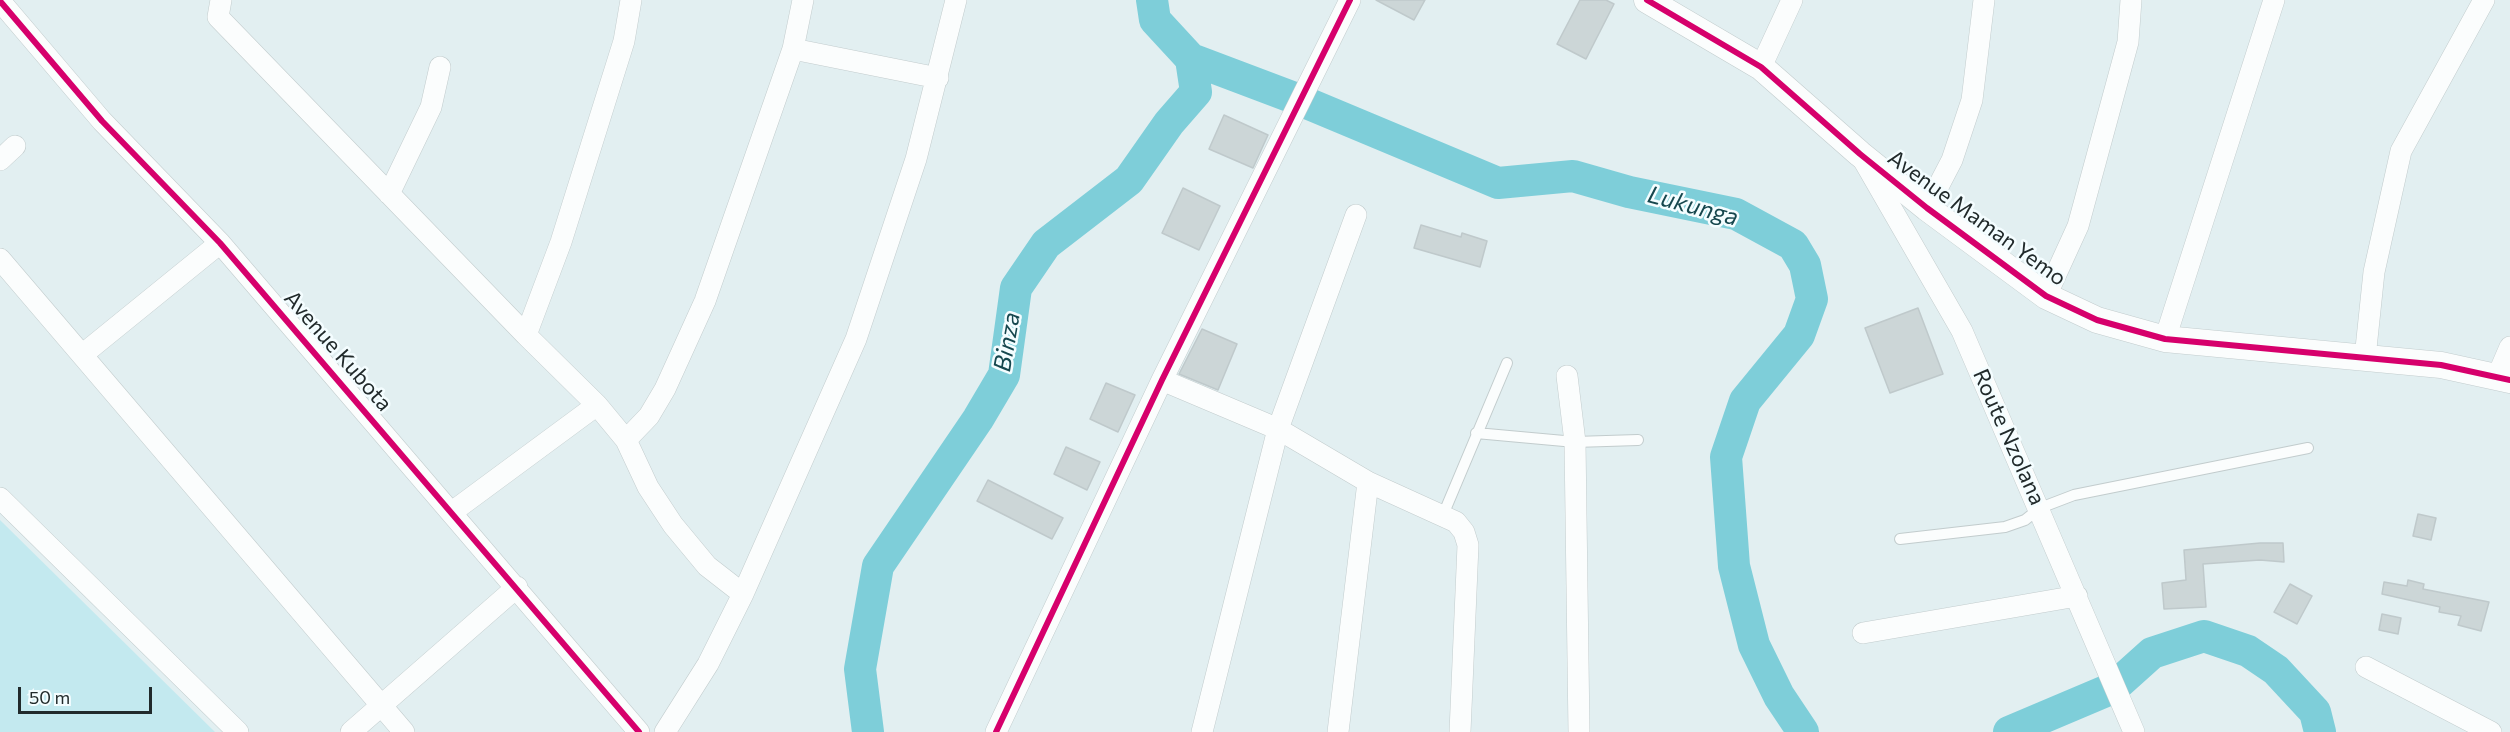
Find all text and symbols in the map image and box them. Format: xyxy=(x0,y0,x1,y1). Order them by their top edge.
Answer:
street label: Avenue Maman Yemo xyxy=(1883,145,2071,291)
water label: Lukunga xyxy=(1645,180,1741,232)
street label: Avenue Kubota xyxy=(279,285,397,417)
water label: Binza xyxy=(988,310,1026,374)
street label: Route Nzolana xyxy=(1967,365,2051,509)
scale bar xyxy=(21,675,154,713)
text: 50 m xyxy=(29,686,70,708)

